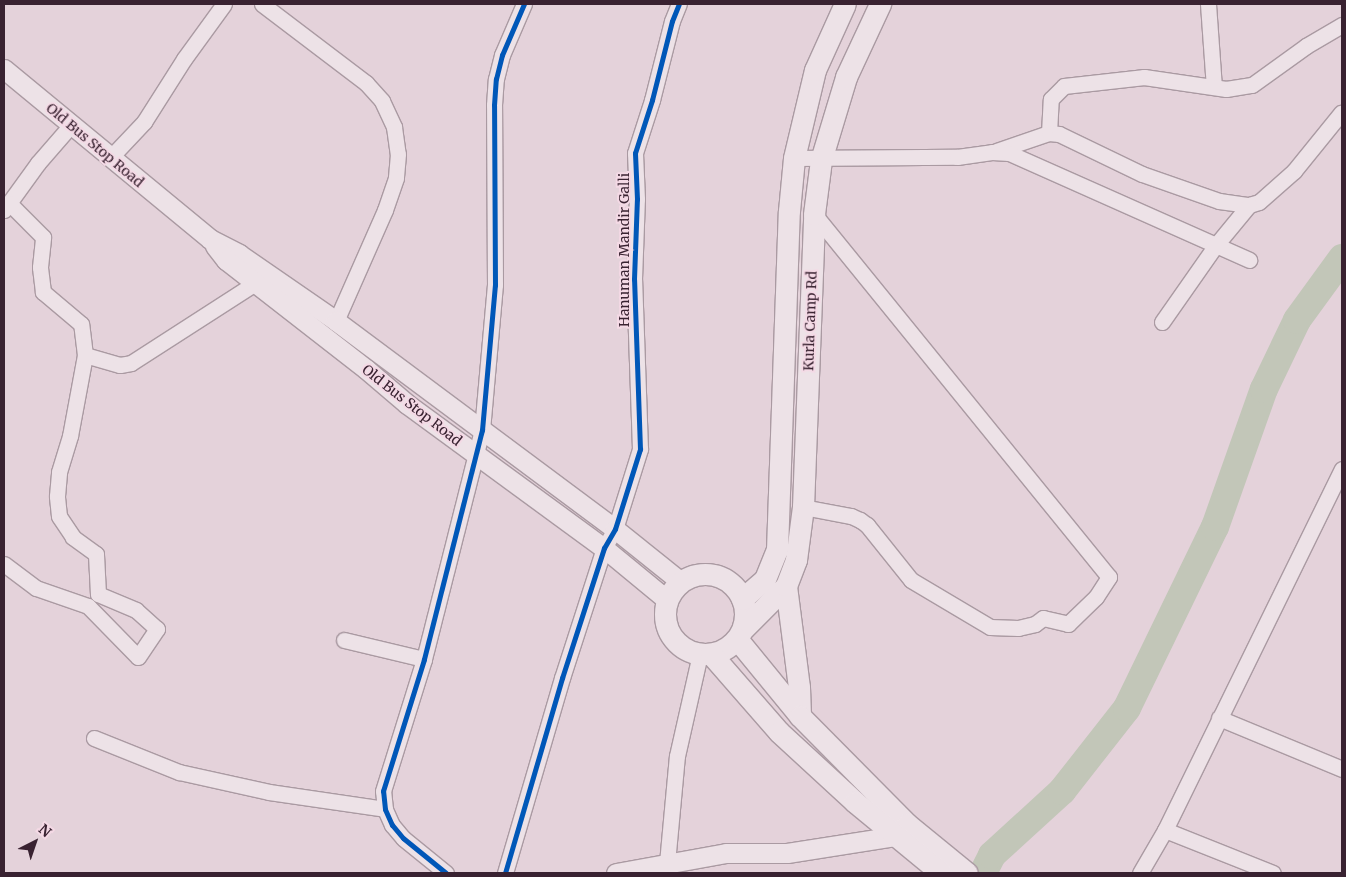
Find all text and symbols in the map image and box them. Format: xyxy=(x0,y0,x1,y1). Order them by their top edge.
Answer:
street label: Old Bus Stop Road xyxy=(43,99,147,191)
street label: Hanuman Mandir Galli xyxy=(616,173,632,327)
street label: Kurla Camp Rd xyxy=(800,271,820,371)
street label: Old Bus Stop Road xyxy=(359,361,465,449)
north arrow xyxy=(10,817,60,867)
text: N xyxy=(35,820,55,841)

